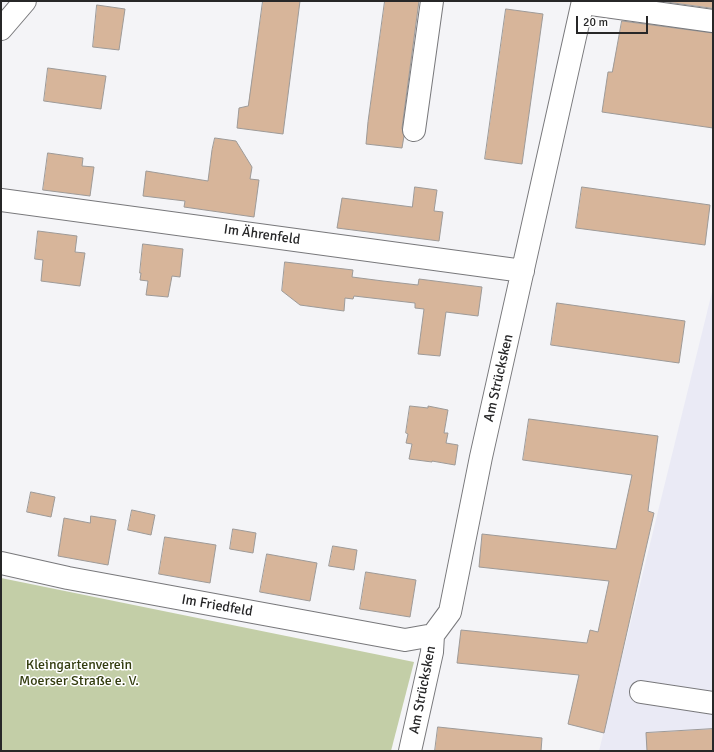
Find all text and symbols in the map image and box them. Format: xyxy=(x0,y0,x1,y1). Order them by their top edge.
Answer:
scale bar xyxy=(578,8,650,34)
text: 20 m xyxy=(583,15,608,30)
street label: Im Ährenfeld xyxy=(223,221,301,249)
street label: Am Strücksken xyxy=(481,333,517,423)
street label: Im Friedfeld xyxy=(180,591,254,621)
street label: Am Strücksken xyxy=(406,645,440,735)
park label: Kleingartenverein Moerser Straße e. V. xyxy=(19,657,139,690)

